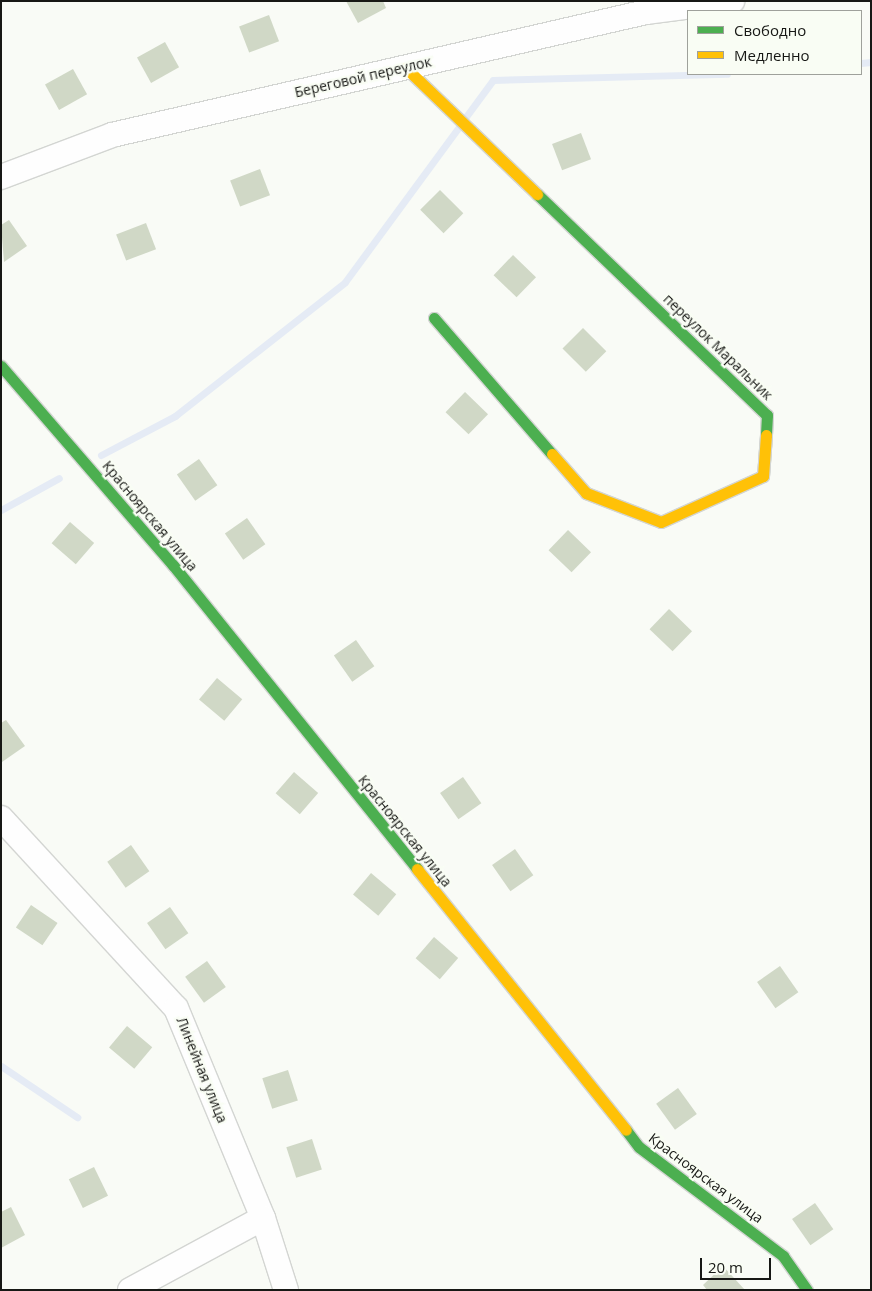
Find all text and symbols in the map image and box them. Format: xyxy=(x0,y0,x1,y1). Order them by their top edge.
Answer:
legend xyxy=(687,10,862,75)
text: Свободно xyxy=(734,20,806,40)
text: Медленно xyxy=(734,45,810,65)
street label: Береговой переулок xyxy=(293,53,433,101)
street label: переулок Маральник xyxy=(660,291,776,403)
street label: Красноярская улица xyxy=(99,457,201,575)
street label: Красноярская улица xyxy=(355,772,455,890)
street label: Линейная улица xyxy=(173,1015,231,1125)
street label: Красноярская улица xyxy=(646,1130,766,1226)
scale bar xyxy=(702,1248,773,1280)
text: 20 m xyxy=(708,1257,743,1277)

